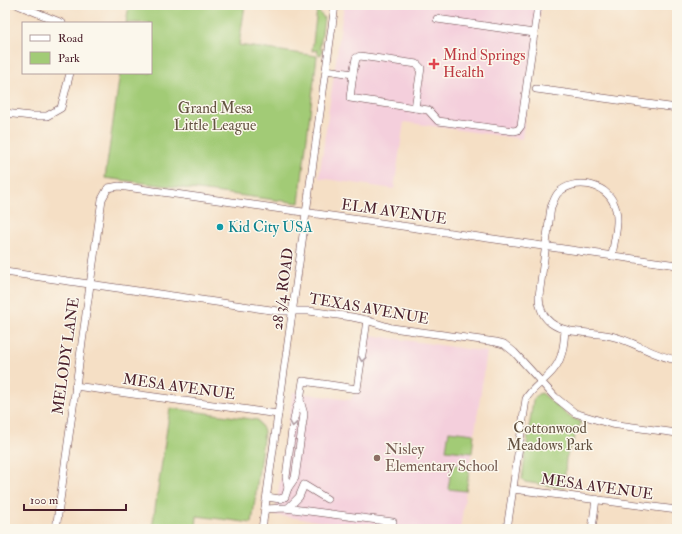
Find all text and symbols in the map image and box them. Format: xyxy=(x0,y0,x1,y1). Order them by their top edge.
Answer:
legend xyxy=(22,22,152,74)
text: Road xyxy=(58,31,83,46)
place label: Mind Springs Health xyxy=(443,46,525,82)
text: Park xyxy=(58,51,80,66)
marker: Mind Springs Health xyxy=(428,58,440,70)
park label: Grand Mesa Little League xyxy=(174,99,256,135)
street label: ELM AVENUE xyxy=(340,195,448,229)
place label: Kid City USA xyxy=(228,218,313,237)
marker: Kid City USA xyxy=(215,222,225,232)
street label: 28 3/4 ROAD xyxy=(268,247,298,331)
street label: TEXAS AVENUE xyxy=(308,289,431,329)
street label: MELODY LANE xyxy=(48,296,84,416)
one-way arrow xyxy=(358,356,367,362)
street label: MESA AVENUE xyxy=(122,370,237,404)
park label: Cottonwood Meadows Park xyxy=(507,419,593,455)
one-way arrow xyxy=(289,421,298,427)
place label: Nisley Elementary School xyxy=(385,440,498,476)
marker: Nisley Elementary School xyxy=(372,453,382,463)
street label: MESA AVENUE xyxy=(540,470,655,504)
scale bar xyxy=(24,486,126,512)
text: 100 m xyxy=(30,493,59,508)

